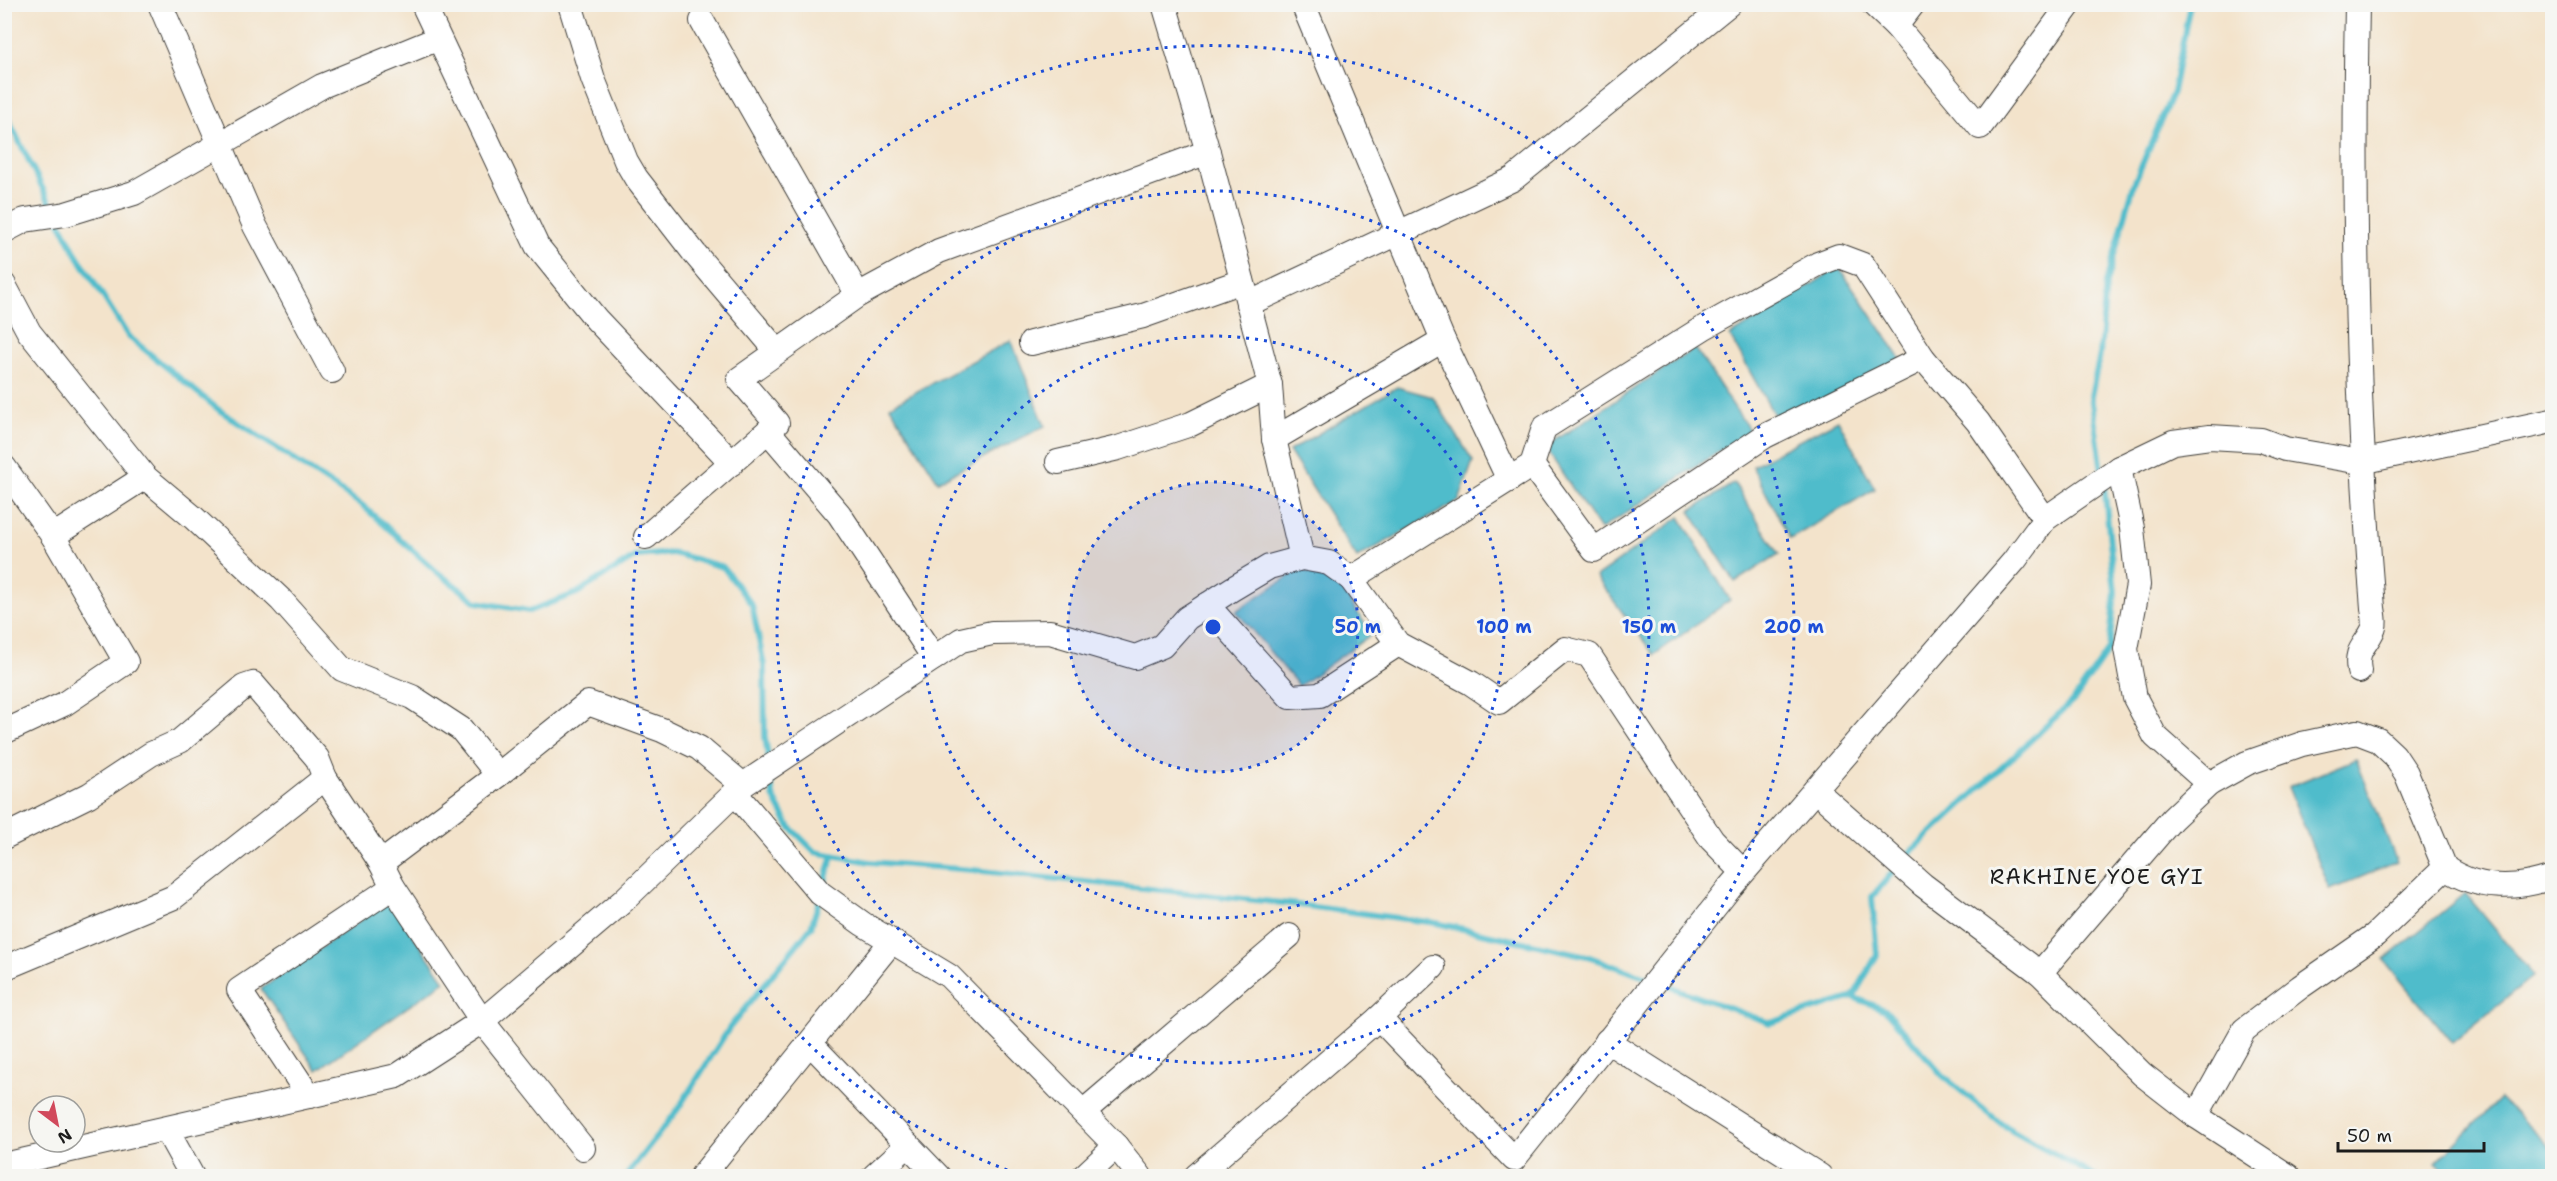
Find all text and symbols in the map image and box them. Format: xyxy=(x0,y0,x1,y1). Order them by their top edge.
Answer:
text: 50 m xyxy=(1335,615,1382,639)
text: 100 m xyxy=(1476,615,1532,639)
text: 150 m xyxy=(1622,615,1677,639)
text: 200 m xyxy=(1764,615,1825,639)
centre of rings xyxy=(1203,617,1223,637)
district label: RAKHINE YOE GYI xyxy=(1990,863,2204,891)
north arrow xyxy=(27,1094,87,1154)
scale bar xyxy=(2338,1115,2484,1153)
text: N xyxy=(54,1124,76,1149)
text: 50 m xyxy=(2347,1124,2392,1148)

